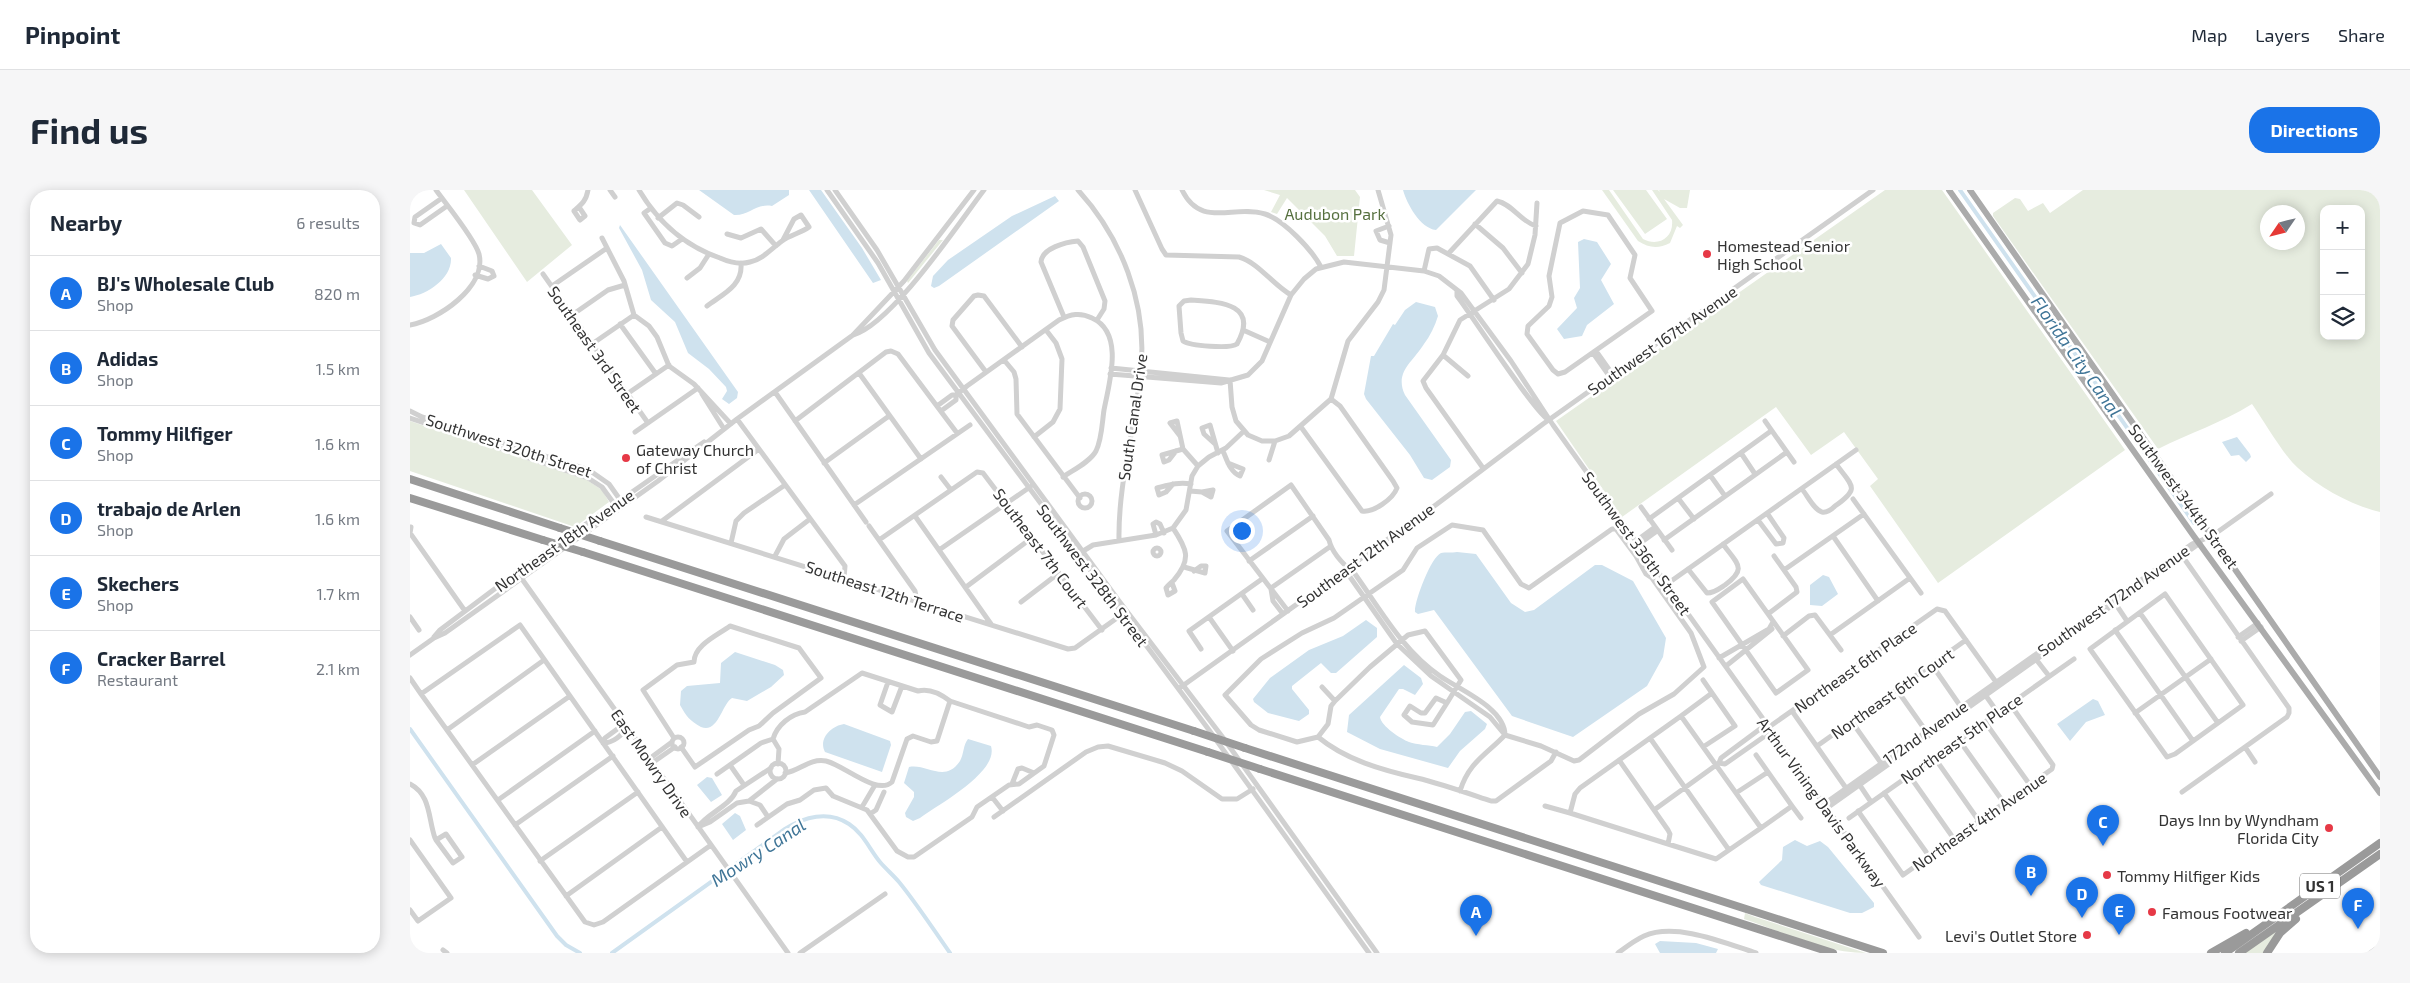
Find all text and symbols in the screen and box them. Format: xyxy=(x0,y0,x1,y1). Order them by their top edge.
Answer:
text: Pinpoint xyxy=(25,20,120,49)
text: Map xyxy=(2191,24,2227,46)
text: Layers xyxy=(2255,24,2310,46)
text: Share xyxy=(2338,24,2385,46)
button: Directions xyxy=(2249,107,2380,153)
text: Find us xyxy=(30,109,148,151)
park label: Audubon Park xyxy=(1284,204,1386,223)
north arrow xyxy=(2260,205,2305,250)
map controls xyxy=(2320,205,2365,340)
button: + xyxy=(2320,205,2365,250)
text: Nearby xyxy=(50,210,122,235)
text: 6 results xyxy=(296,213,360,232)
place label: Homestead Senior High School xyxy=(1717,236,1851,273)
marker: Homestead Senior High School xyxy=(1701,248,1713,260)
button: − xyxy=(2320,250,2365,295)
text: BJ's Wholesale Club xyxy=(97,272,274,295)
street label: Southwest 167th Avenue xyxy=(1584,281,1740,399)
street label: Southeast 3rd Street xyxy=(544,282,646,416)
text: A xyxy=(61,284,71,303)
text: 820 m xyxy=(314,284,360,303)
water label: Florida City Canal xyxy=(2027,291,2127,421)
text: Shop xyxy=(97,295,134,314)
button: layers xyxy=(2320,295,2365,340)
text: Adidas xyxy=(97,347,158,370)
street label: South Canal Drive xyxy=(1114,352,1150,482)
text: B xyxy=(61,359,71,378)
text: 1.5 km xyxy=(316,359,360,378)
text: Shop xyxy=(97,370,134,389)
street label: Southwest 320th Street xyxy=(424,409,594,481)
street label: Southwest 344th Street xyxy=(2125,420,2243,572)
text: Tommy Hilfiger xyxy=(97,422,233,445)
text: C xyxy=(61,434,71,453)
text: 1.6 km xyxy=(315,434,360,453)
place label: Gateway Church of Christ xyxy=(636,440,754,477)
text: Shop xyxy=(97,445,134,464)
marker: Gateway Church of Christ xyxy=(620,452,632,464)
street label: Southwest 336th Street xyxy=(1579,468,1695,618)
street label: Southeast 7th Court xyxy=(990,484,1092,612)
street label: Northeast 18th Avenue xyxy=(491,485,637,595)
text: trabajo de Arlen xyxy=(97,497,241,520)
street label: Southeast 12th Avenue xyxy=(1293,499,1437,611)
street label: Southwest 328th Street xyxy=(1033,500,1153,650)
text: D xyxy=(61,509,71,528)
text: 1.6 km xyxy=(315,509,360,528)
your location xyxy=(1229,518,1255,544)
text: Shop xyxy=(97,520,134,539)
street label: Southwest 172nd Avenue xyxy=(2033,540,2193,660)
street label: Southeast 12th Terrace xyxy=(803,556,967,626)
text: Skechers xyxy=(97,572,179,595)
text: E xyxy=(61,584,71,603)
text: 1.7 km xyxy=(317,584,360,603)
text: Shop xyxy=(97,595,134,614)
street label: Northeast 6th Place xyxy=(1790,618,1920,716)
street label: Northeast 6th Court xyxy=(1827,644,1957,742)
text: Cracker Barrel xyxy=(97,647,226,670)
text: F xyxy=(62,659,70,678)
text: 2.1 km xyxy=(316,659,360,678)
text: Restaurant xyxy=(97,670,178,689)
street label: Northeast 5th Place xyxy=(1897,689,2025,787)
street label: 172nd Avenue xyxy=(1879,696,1971,768)
street label: East Mowry Drive xyxy=(608,705,696,821)
street label: Arthur Vining Davis Parkway xyxy=(1754,713,1890,891)
street label: Northeast 4th Avenue xyxy=(1908,768,2050,874)
pin: C xyxy=(2087,805,2119,846)
place label: Days Inn by Wyndham Florida City xyxy=(2158,810,2320,847)
water label: Mowry Canal xyxy=(707,813,809,891)
marker: Days Inn by Wyndham Florida City xyxy=(2323,822,2335,834)
pin: B xyxy=(2015,855,2047,896)
place label: Tommy Hilfiger Kids xyxy=(2117,866,2260,885)
marker: Tommy Hilfiger Kids xyxy=(2101,869,2113,881)
road number: US 1 xyxy=(2300,874,2340,898)
pin: D xyxy=(2066,877,2098,918)
pin: F xyxy=(2342,888,2374,929)
pin: E xyxy=(2103,894,2135,935)
pin: A xyxy=(1460,895,1492,936)
place label: Famous Footwear xyxy=(2162,903,2293,922)
marker: Famous Footwear xyxy=(2146,906,2158,918)
place label: Levi's Outlet Store xyxy=(1945,926,2077,945)
marker: Levi's Outlet Store xyxy=(2081,929,2093,941)

